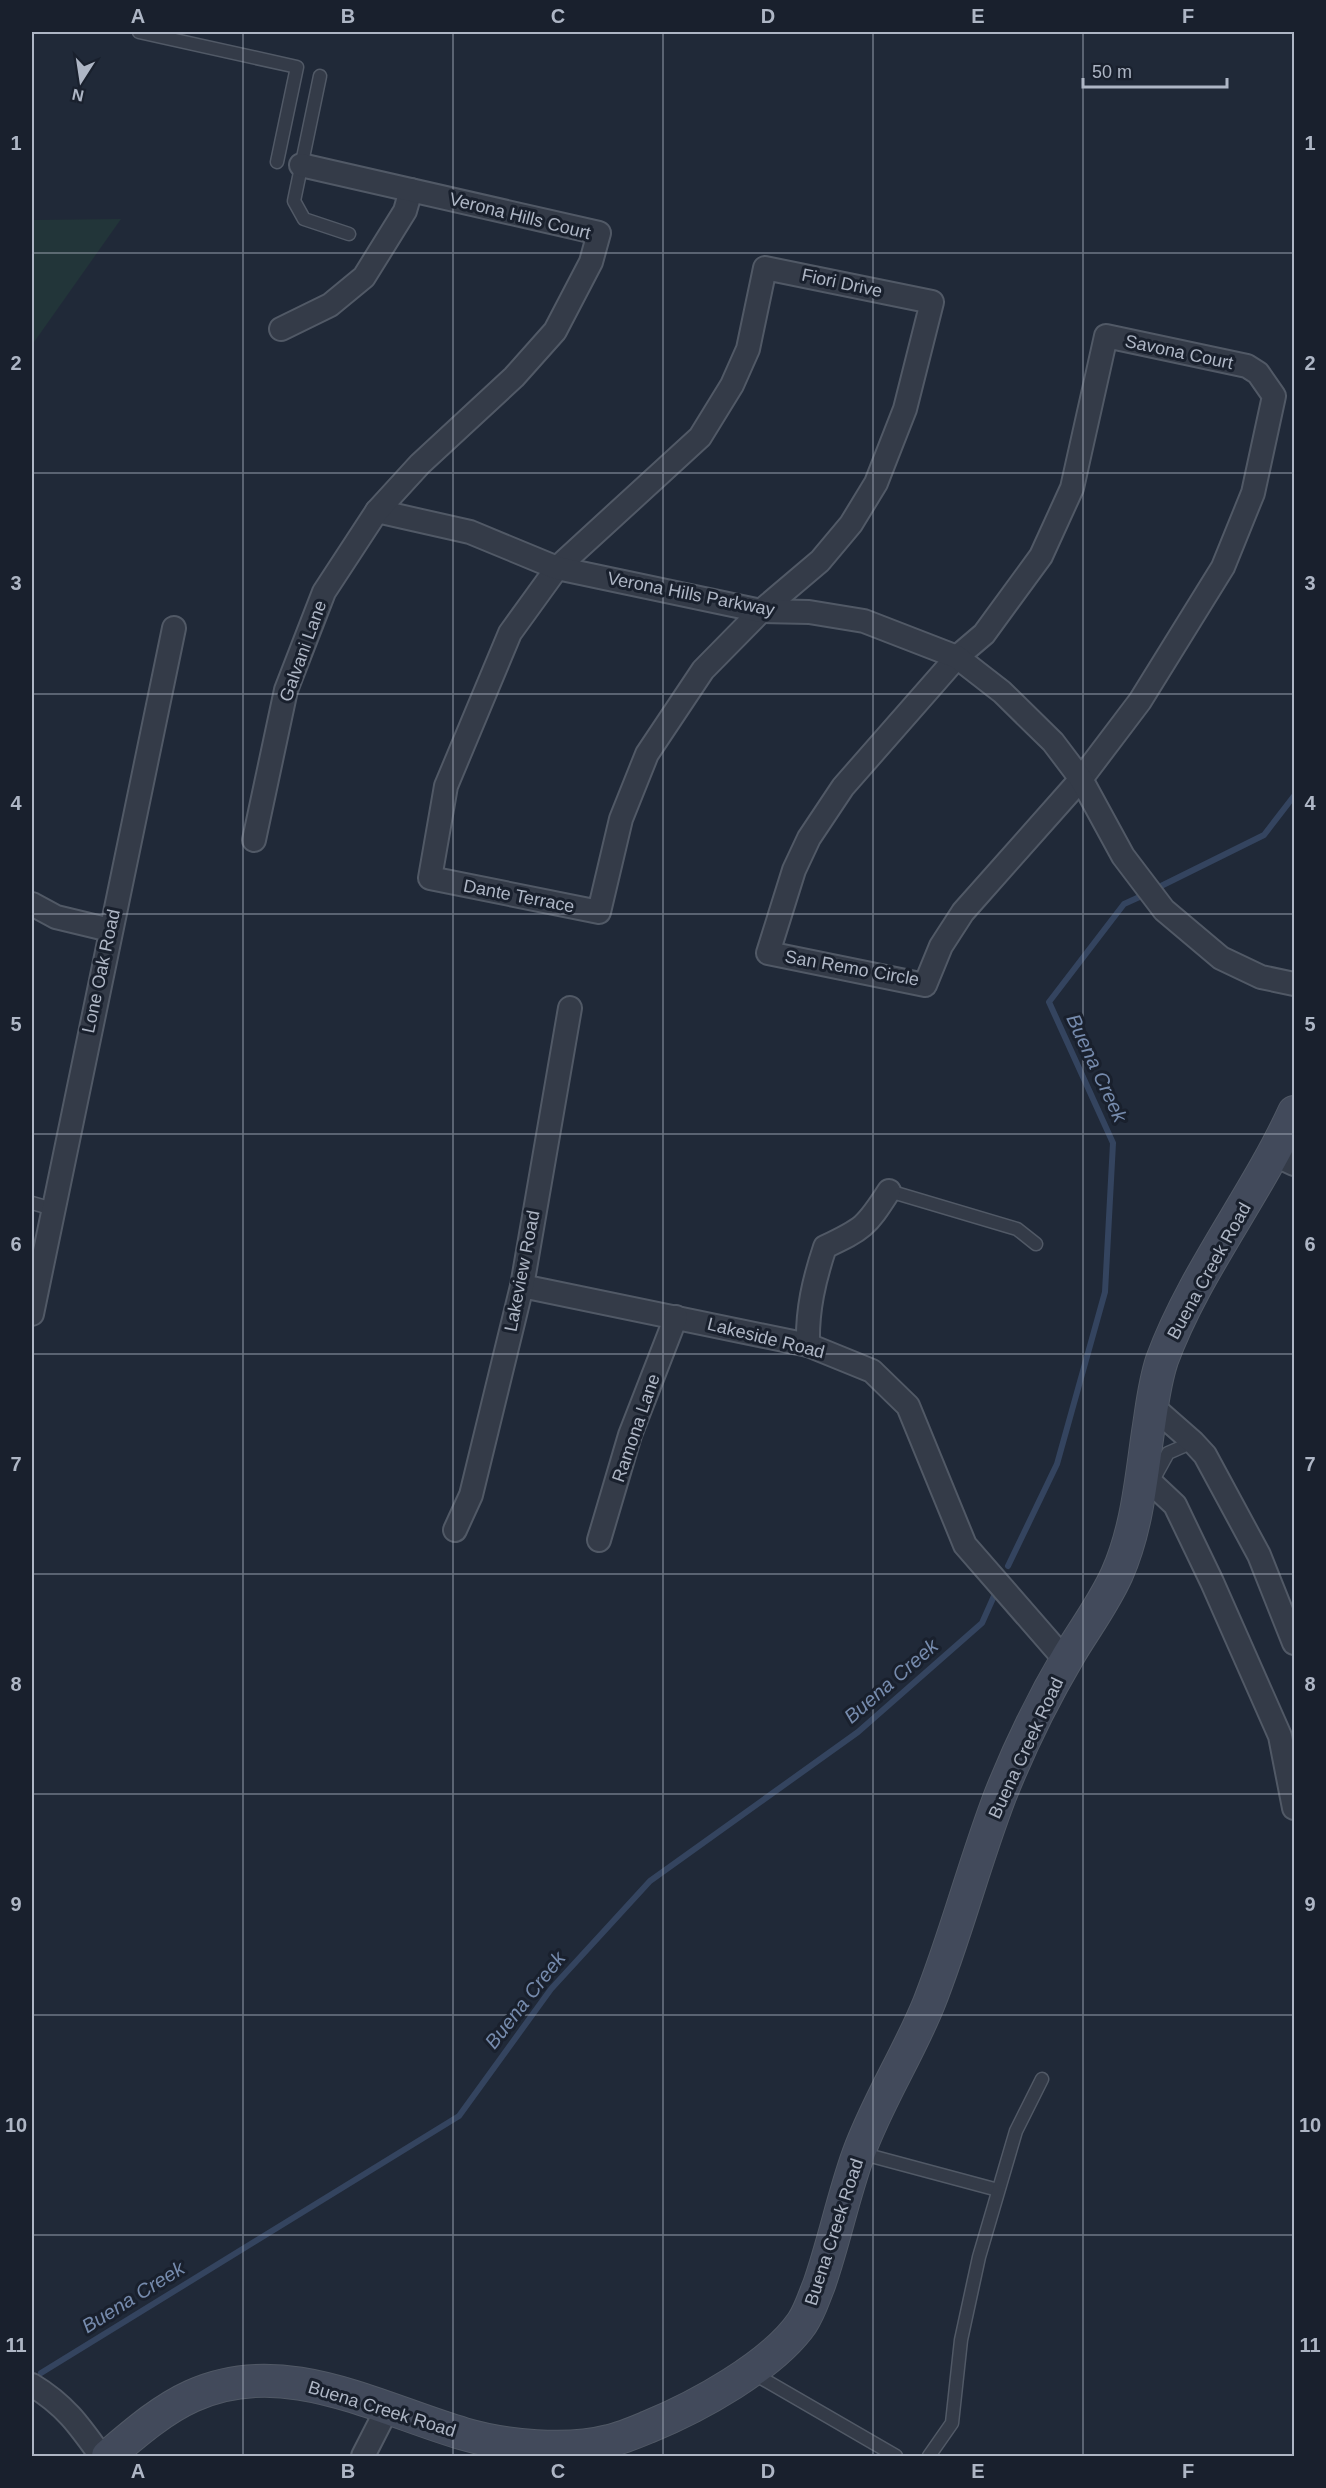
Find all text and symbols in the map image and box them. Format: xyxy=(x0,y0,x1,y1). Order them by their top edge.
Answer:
text: A xyxy=(131,5,145,27)
text: B xyxy=(341,5,355,27)
text: C xyxy=(551,5,565,27)
text: D xyxy=(761,5,775,27)
text: E xyxy=(971,5,985,27)
text: F xyxy=(1182,5,1194,27)
north arrow xyxy=(51,51,111,111)
scale bar xyxy=(1083,51,1227,89)
text: 50 m xyxy=(1092,62,1132,82)
text: N xyxy=(71,86,85,105)
text: 1 xyxy=(10,132,22,154)
text: 1 xyxy=(1304,132,1316,154)
street label: Verona Hills Court xyxy=(447,189,593,243)
street label: Fiori Drive xyxy=(800,265,884,301)
street label: Savona Court xyxy=(1123,331,1235,373)
text: 2 xyxy=(10,352,22,374)
text: 2 xyxy=(1304,352,1316,374)
street label: Verona Hills Parkway xyxy=(606,568,776,620)
text: 3 xyxy=(10,572,22,594)
text: 3 xyxy=(1304,572,1316,594)
street label: Galvani Lane xyxy=(275,598,331,704)
text: 4 xyxy=(10,792,22,814)
text: 4 xyxy=(1304,792,1316,814)
street label: Dante Terrace xyxy=(462,875,576,917)
street label: Lone Oak Road xyxy=(78,907,124,1035)
street label: San Remo Circle xyxy=(783,946,921,990)
water label: Buena Creek xyxy=(1062,1010,1132,1126)
text: 5 xyxy=(10,1013,22,1035)
text: 5 xyxy=(1304,1013,1316,1035)
street label: Buena Creek Road xyxy=(1163,1199,1255,1343)
street label: Lakeview Road xyxy=(500,1209,544,1333)
text: 6 xyxy=(10,1233,22,1255)
text: 6 xyxy=(1304,1233,1316,1255)
street label: Lakeside Road xyxy=(705,1314,827,1362)
street label: Ramona Lane xyxy=(608,1371,664,1485)
text: 7 xyxy=(10,1453,22,1475)
text: 7 xyxy=(1304,1453,1316,1475)
water label: Buena Creek xyxy=(840,1634,943,1728)
text: 8 xyxy=(10,1673,22,1695)
text: 8 xyxy=(1304,1673,1316,1695)
street label: Buena Creek Road xyxy=(985,1674,1067,1822)
text: 9 xyxy=(10,1893,22,1915)
text: 9 xyxy=(1304,1893,1316,1915)
water label: Buena Creek xyxy=(480,1946,570,2053)
text: 10 xyxy=(5,2114,27,2136)
text: 10 xyxy=(1299,2114,1321,2136)
street label: Buena Creek Road xyxy=(801,2156,867,2308)
water label: Buena Creek xyxy=(78,2256,189,2337)
text: 11 xyxy=(5,2334,27,2356)
text: 11 xyxy=(1299,2334,1321,2356)
street label: Buena Creek Road xyxy=(306,2377,458,2441)
text: A xyxy=(131,2460,145,2482)
text: B xyxy=(341,2460,355,2482)
text: C xyxy=(551,2460,565,2482)
text: D xyxy=(761,2460,775,2482)
text: E xyxy=(971,2460,985,2482)
text: F xyxy=(1182,2460,1194,2482)

